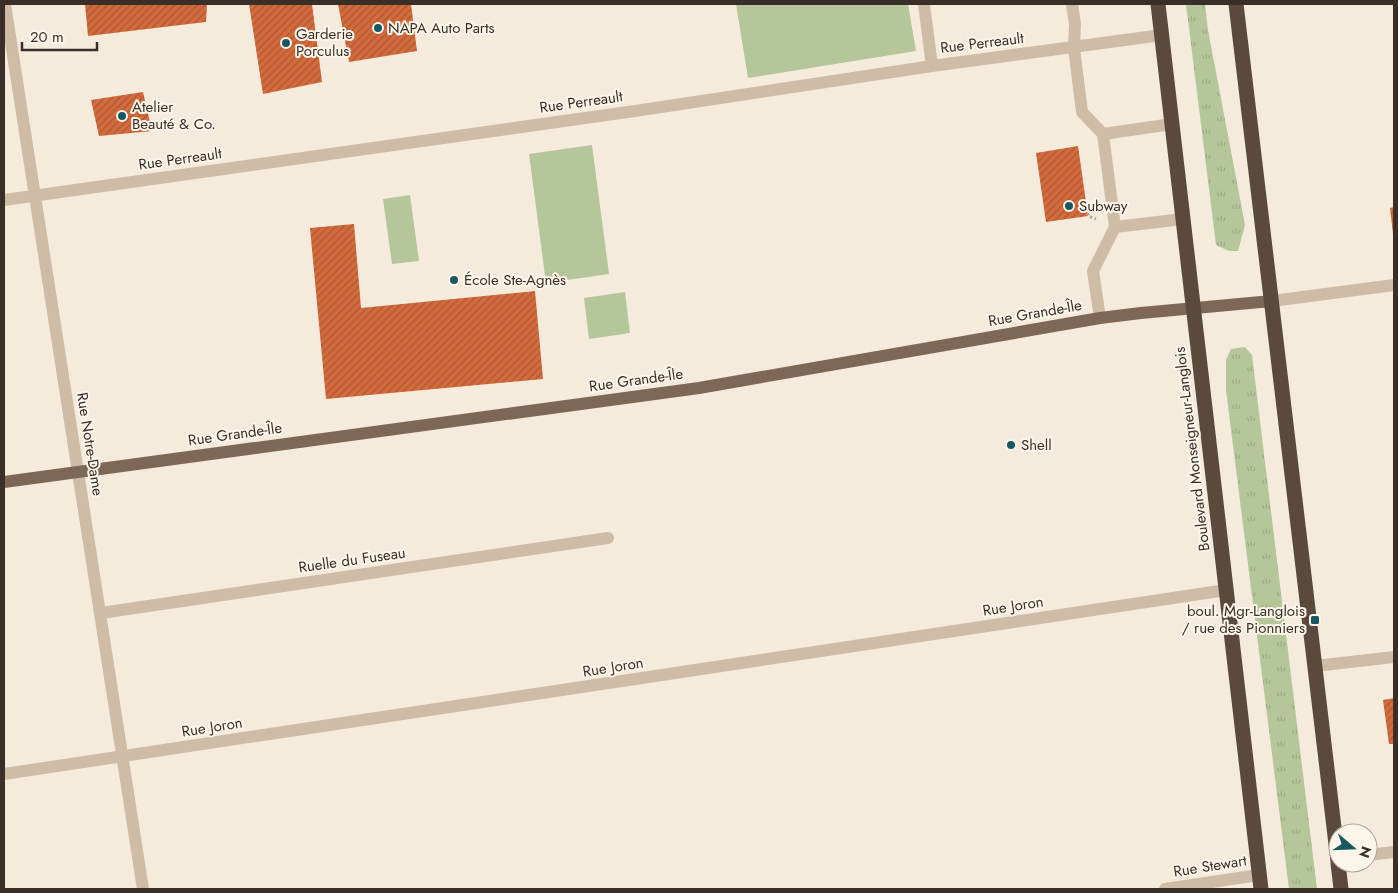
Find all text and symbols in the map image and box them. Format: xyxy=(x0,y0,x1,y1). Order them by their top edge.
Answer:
place label: NAPA Auto Parts xyxy=(388,17,495,39)
scale bar xyxy=(22,20,98,52)
marker: NAPA Auto Parts xyxy=(372,22,384,34)
place label: Garderie Porculus xyxy=(296,23,353,62)
text: 20 m xyxy=(30,26,64,48)
street label: Rue Perreault xyxy=(939,27,1025,59)
marker: Garderie Porculus xyxy=(280,37,292,49)
street label: Rue Perreault xyxy=(538,85,624,119)
place label: Atelier Beauté & Co. xyxy=(132,96,216,135)
marker: Atelier Beauté & Co. xyxy=(116,110,128,122)
street label: Rue Perreault xyxy=(137,142,223,176)
place label: Subway xyxy=(1079,195,1128,217)
marker: Subway xyxy=(1063,200,1075,212)
place label: École Ste-Agnès xyxy=(464,269,566,291)
marker: École Ste-Agnès xyxy=(448,274,460,286)
street label: Rue Grande-Île xyxy=(986,294,1084,332)
street label: Boulevard Monseigneur-Langlois xyxy=(1169,346,1215,552)
street label: Rue Grande-Île xyxy=(588,362,685,397)
street label: Rue Notre-Dame xyxy=(71,391,109,498)
street label: Rue Grande-Île xyxy=(187,416,284,451)
place label: Shell xyxy=(1021,434,1052,456)
marker: Shell xyxy=(1005,439,1017,451)
street label: Ruelle du Fuseau xyxy=(297,542,407,578)
street label: Rue Joron xyxy=(981,590,1045,622)
place label: boul. Mgr-Langlois / rue des Pionniers xyxy=(1182,600,1305,639)
marker: boul. Mgr-Langlois / rue des Pionniers xyxy=(1309,614,1321,626)
street label: Rue Joron xyxy=(581,651,645,683)
street label: Rue Joron xyxy=(180,711,244,743)
north arrow xyxy=(1328,823,1378,873)
text: N xyxy=(1354,844,1377,861)
street label: Rue Stewart xyxy=(1172,849,1249,883)

